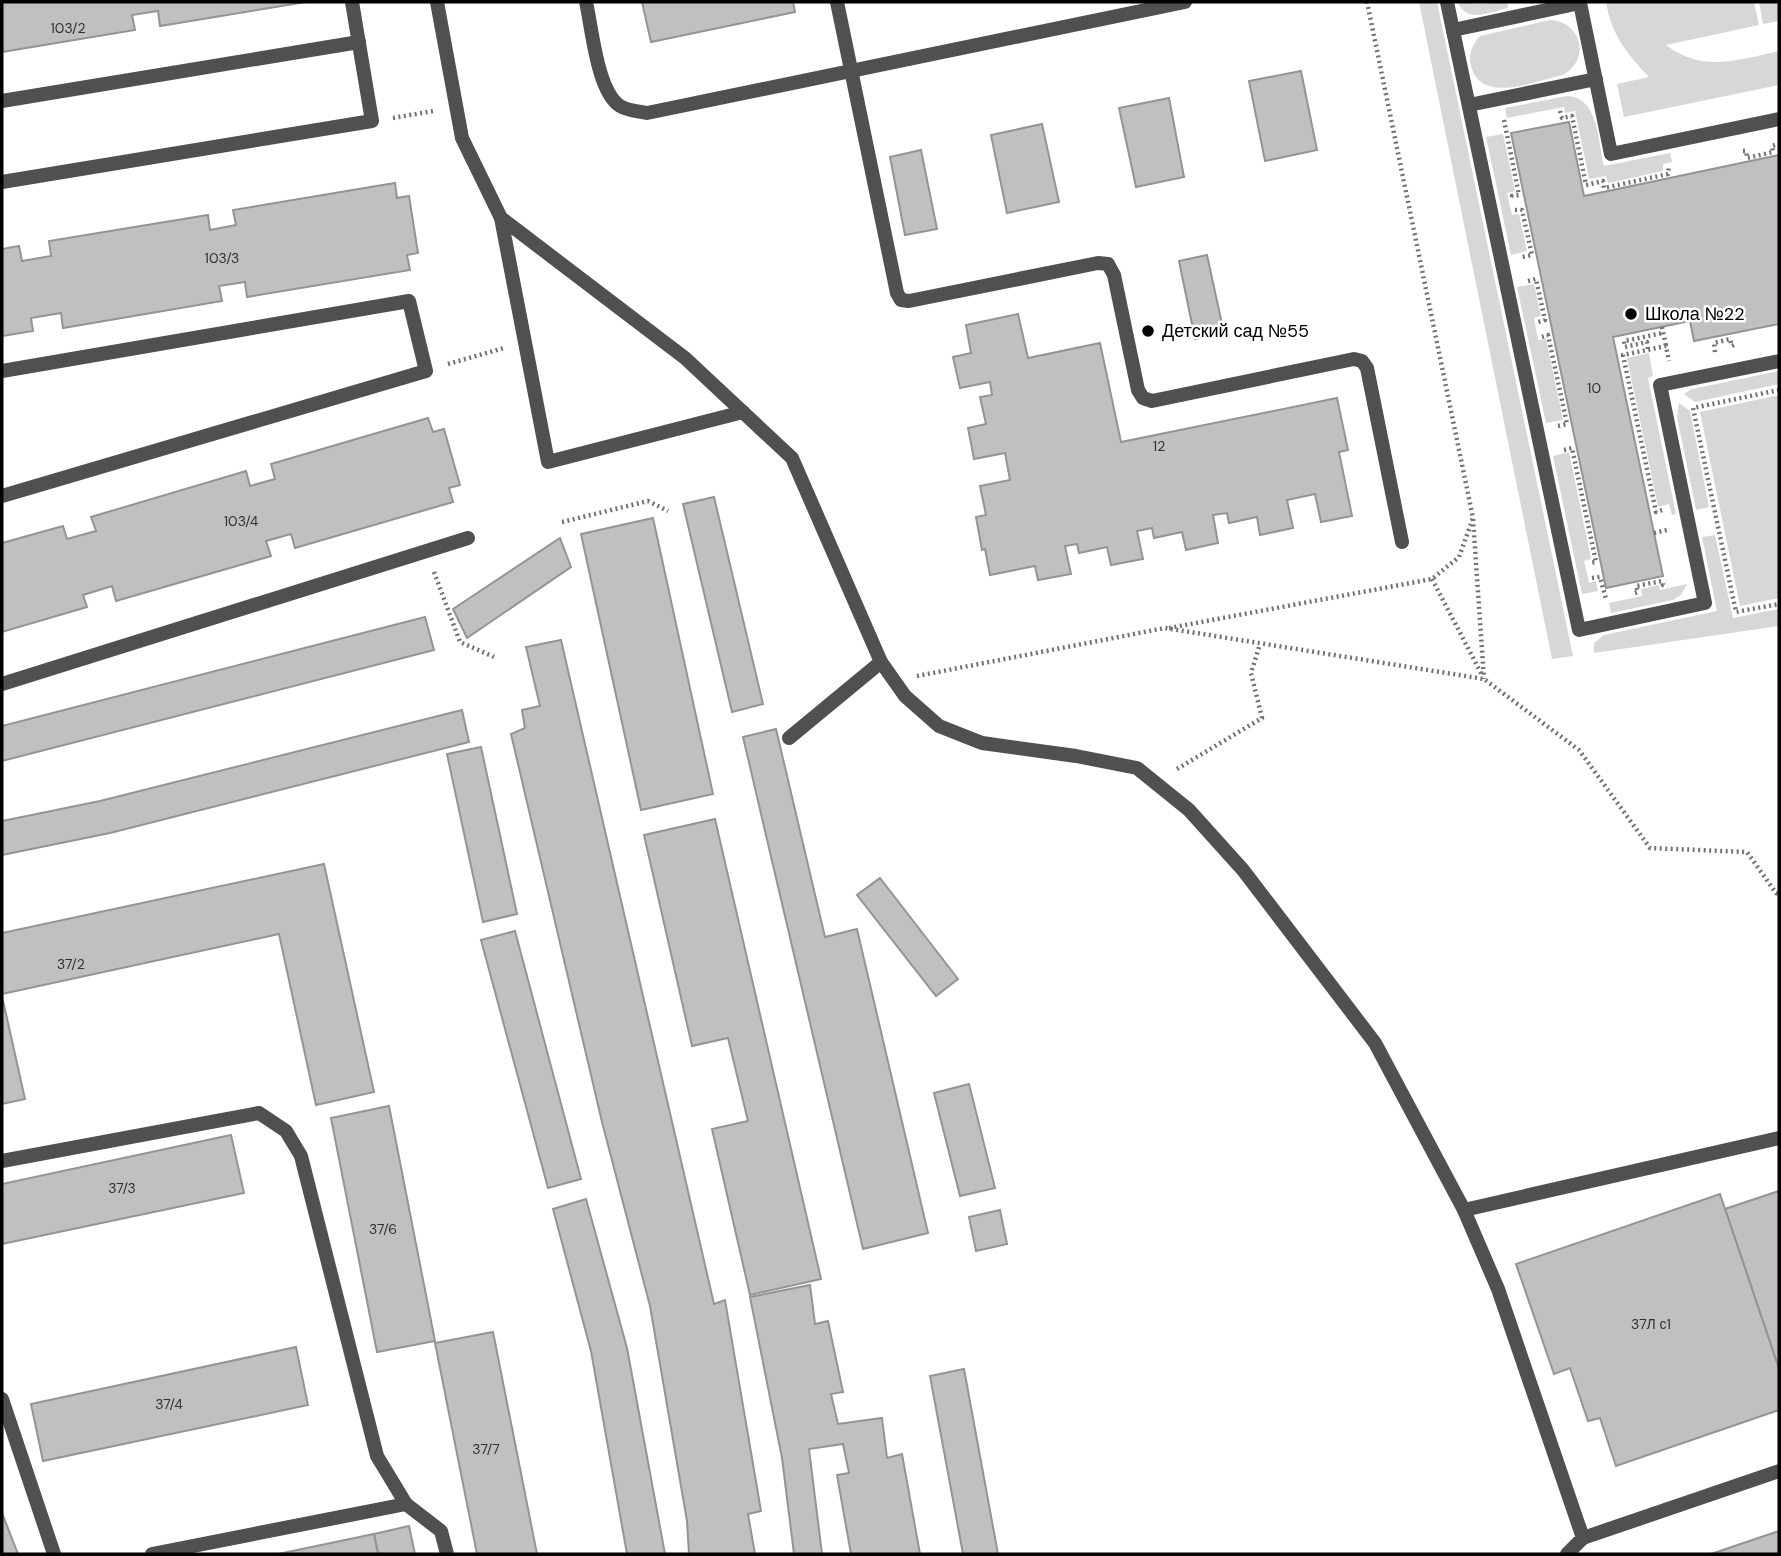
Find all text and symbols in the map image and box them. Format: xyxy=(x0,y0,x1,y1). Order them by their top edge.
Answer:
house number: 103/2 xyxy=(50,19,86,37)
house number: 103/3 xyxy=(205,249,239,267)
place label: Школа №22 xyxy=(1645,302,1745,326)
marker: Школа №22 xyxy=(1623,306,1639,322)
place label: Детский сад №55 xyxy=(1162,319,1309,343)
marker: Детский сад №55 xyxy=(1140,323,1156,339)
house number: 10 xyxy=(1587,379,1601,397)
house number: 12 xyxy=(1153,437,1165,455)
house number: 103/4 xyxy=(224,512,259,530)
house number: 37/2 xyxy=(57,955,85,973)
house number: 37/3 xyxy=(108,1179,136,1197)
house number: 37/6 xyxy=(369,1220,397,1238)
house number: 37Л с1 xyxy=(1631,1315,1671,1333)
house number: 37/4 xyxy=(155,1395,183,1413)
house number: 37/7 xyxy=(472,1440,500,1458)

